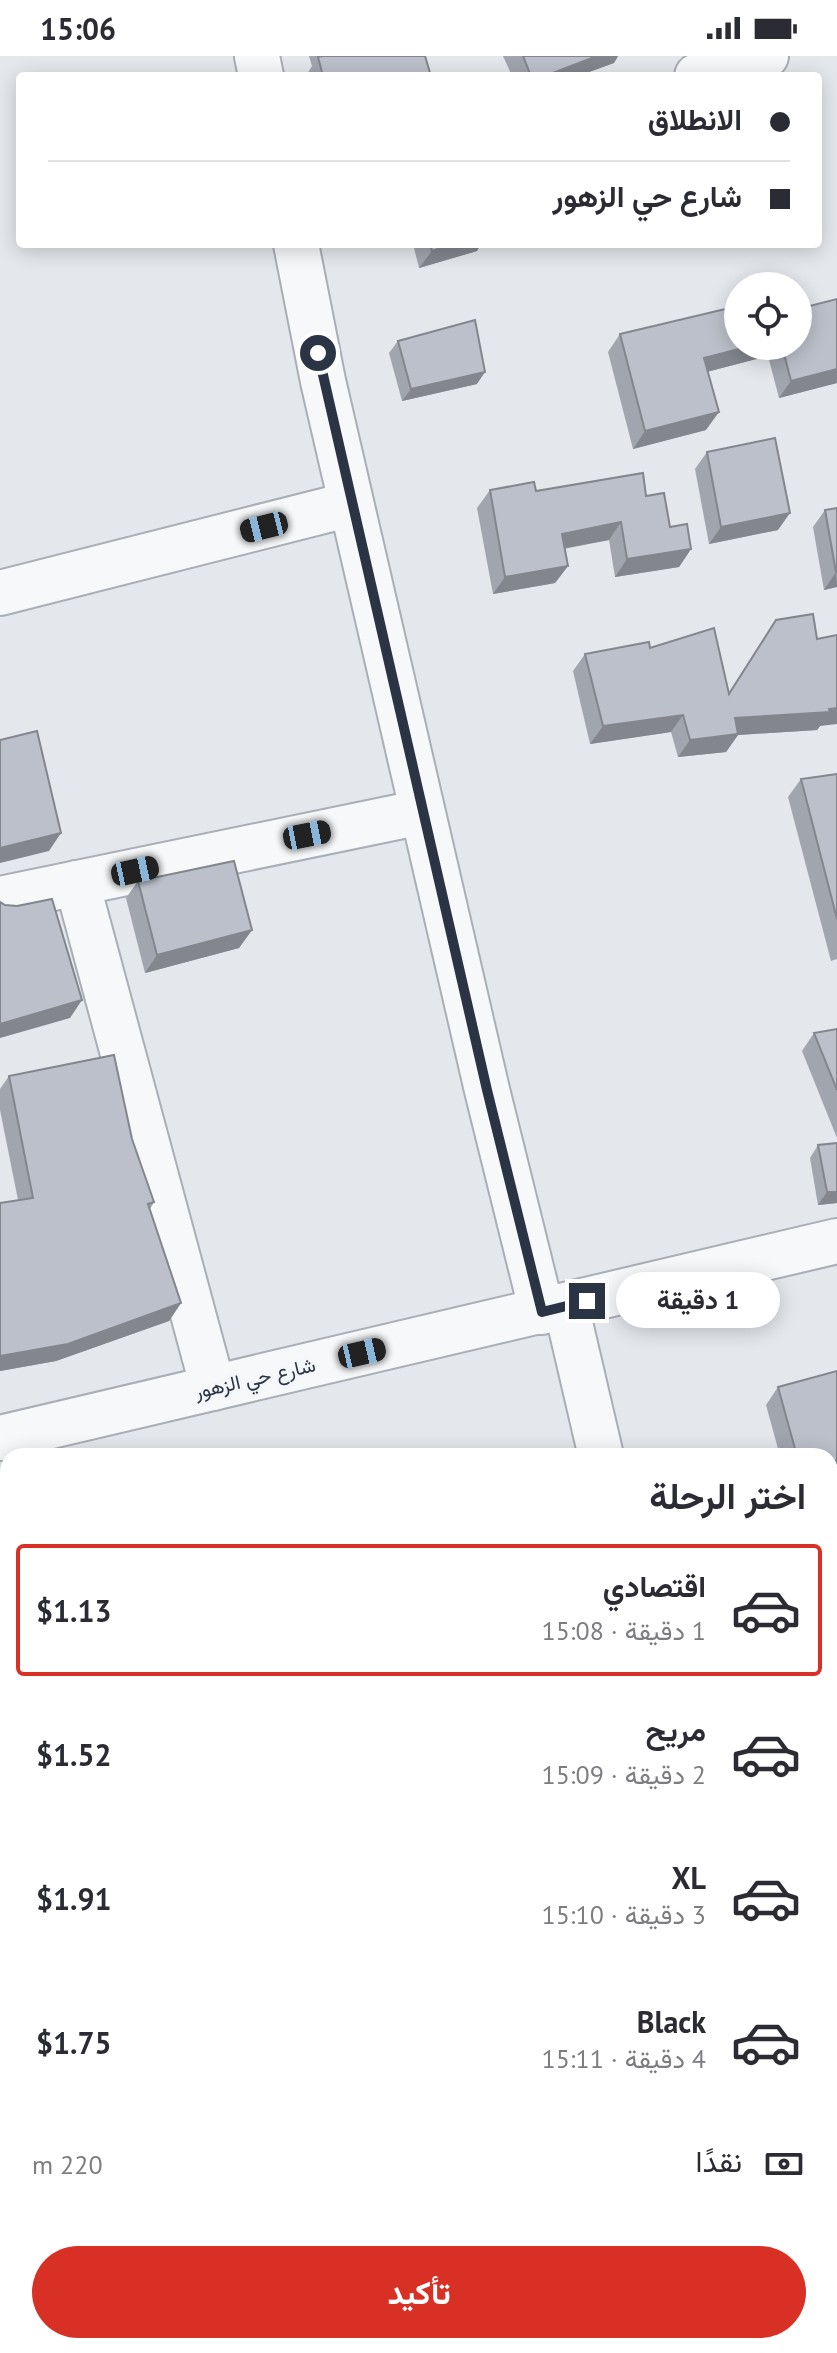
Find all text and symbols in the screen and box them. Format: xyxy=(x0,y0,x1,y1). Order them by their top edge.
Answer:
text: 15:06 xyxy=(40,9,116,48)
text: الانطلاق xyxy=(648,99,742,138)
text: شارع حي الزهور xyxy=(553,176,742,215)
map controls xyxy=(724,272,812,360)
button: locate xyxy=(724,272,812,360)
route start xyxy=(300,335,336,371)
car xyxy=(238,510,290,544)
car xyxy=(281,819,333,851)
car xyxy=(109,854,161,888)
callout: 1 دقيقة xyxy=(615,1273,779,1329)
route end xyxy=(569,1283,605,1319)
text: 1 دقيقة xyxy=(657,1283,739,1316)
car xyxy=(336,1336,388,1370)
street label: شارع حي الزهور xyxy=(191,1351,319,1409)
text: اختر الرحلة xyxy=(649,1472,806,1519)
text: اقتصادي xyxy=(603,1566,706,1605)
icon: car xyxy=(730,1574,802,1646)
text: $1.13 xyxy=(36,1591,111,1630)
text: 1 دقيقة · 15:08 xyxy=(542,1614,706,1647)
text: مريح xyxy=(646,1710,706,1749)
icon: car xyxy=(730,1718,802,1790)
text: $1.52 xyxy=(36,1735,111,1774)
text: 2 دقيقة · 15:09 xyxy=(542,1758,706,1791)
text: XL xyxy=(672,1858,706,1897)
icon: car xyxy=(730,1862,802,1934)
text: $1.91 xyxy=(36,1879,111,1918)
text: 3 دقيقة · 15:10 xyxy=(542,1898,706,1931)
text: Black xyxy=(637,2002,706,2041)
icon: car xyxy=(730,2006,802,2078)
text: $1.75 xyxy=(36,2023,111,2062)
text: 4 دقيقة · 15:11 xyxy=(542,2042,706,2075)
text: نقدًا xyxy=(696,2141,742,2180)
icon: cash xyxy=(762,2142,806,2186)
text: 220 m xyxy=(32,2148,103,2181)
button: تأكيد xyxy=(32,2246,806,2338)

